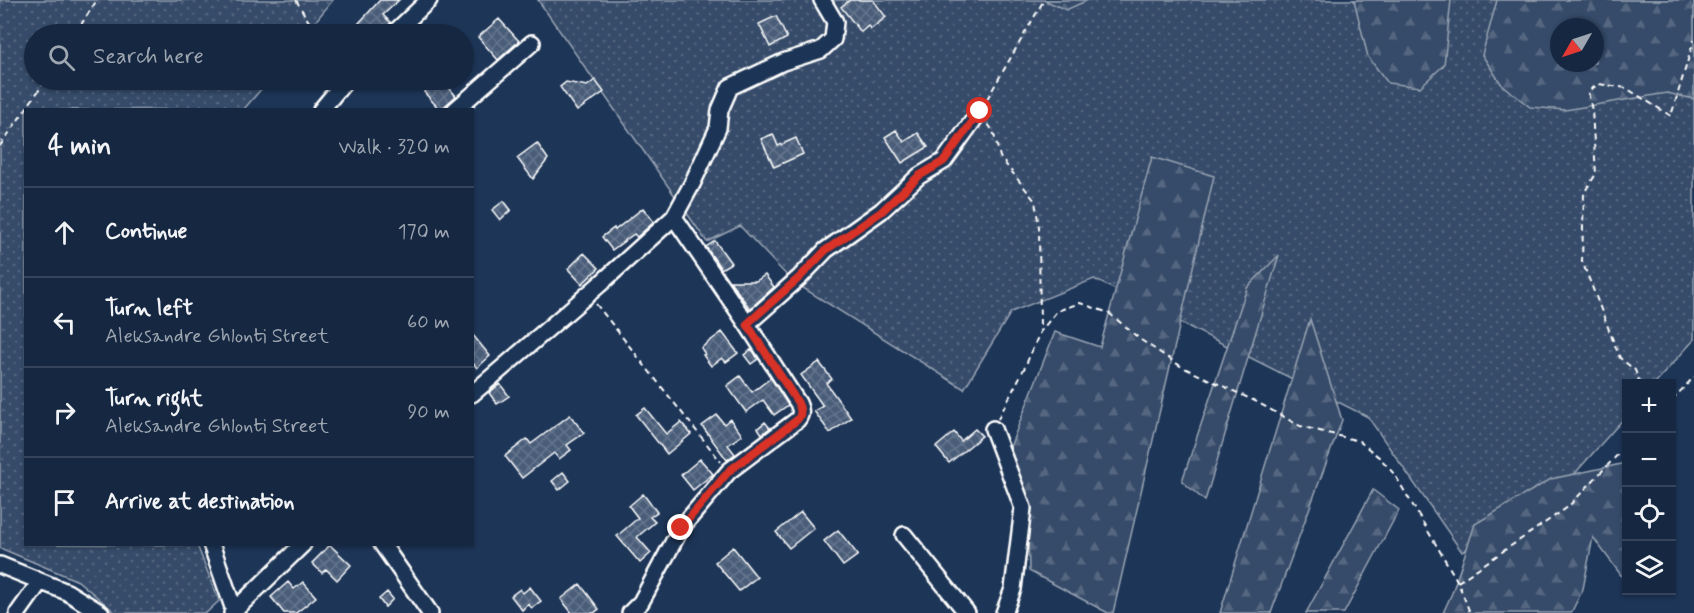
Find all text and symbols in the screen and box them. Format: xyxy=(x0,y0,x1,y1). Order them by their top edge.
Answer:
north arrow xyxy=(1550,18,1604,72)
search box xyxy=(24,24,474,90)
icon: search xyxy=(45,41,78,74)
text: Search here xyxy=(93,43,204,71)
route start xyxy=(966,97,992,123)
text: 4 min xyxy=(48,130,111,164)
text: Walk · 320 m xyxy=(338,134,450,161)
icon: ahead xyxy=(48,216,81,249)
text: Continue xyxy=(105,218,187,246)
text: 170 m xyxy=(398,219,450,246)
text: Turn left xyxy=(105,295,193,323)
icon: left xyxy=(48,306,81,339)
text: 60 m xyxy=(407,309,450,336)
text: Aleksandre Ghlonti Street xyxy=(105,323,329,350)
map controls xyxy=(1622,379,1676,595)
button: + xyxy=(1622,379,1676,433)
text: Turn right xyxy=(105,385,203,413)
icon: right xyxy=(48,396,81,429)
text: 90 m xyxy=(407,399,450,426)
text: Aleksandre Ghlonti Street xyxy=(105,413,329,440)
button: − xyxy=(1622,433,1676,487)
icon: arrive xyxy=(48,486,81,519)
button: locate xyxy=(1622,487,1676,541)
text: Arrive at destination xyxy=(105,488,295,516)
route end xyxy=(667,514,693,540)
button: layers xyxy=(1622,541,1676,595)

